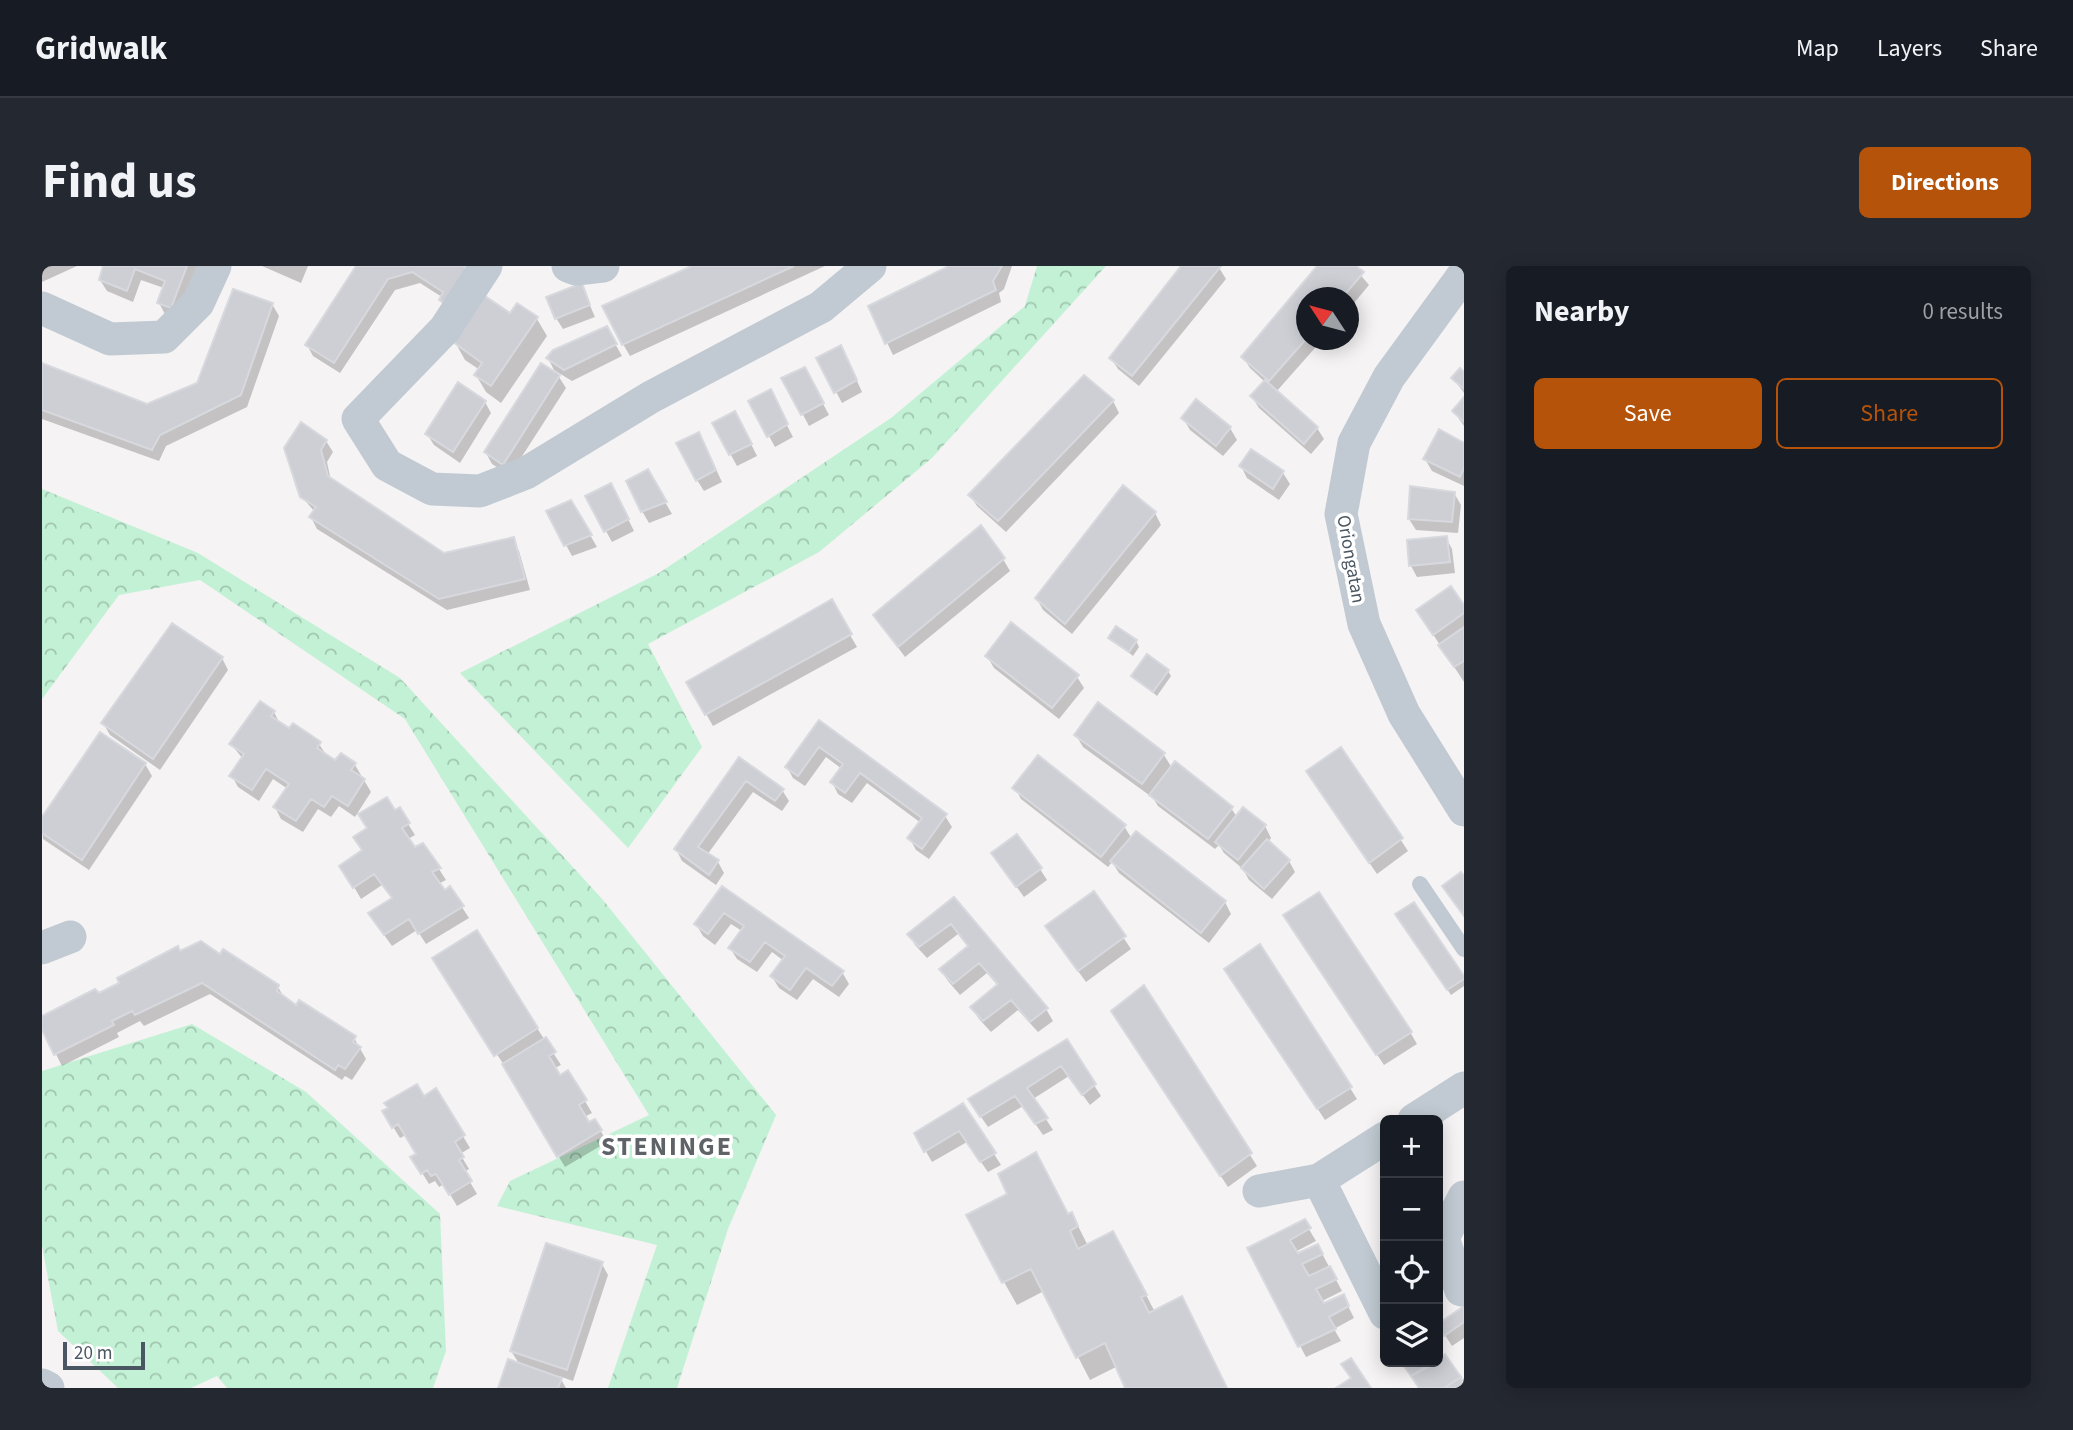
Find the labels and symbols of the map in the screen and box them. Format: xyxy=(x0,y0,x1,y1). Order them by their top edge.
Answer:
north arrow xyxy=(1296,287,1359,350)
street label: Oriongatan xyxy=(1329,513,1372,606)
district label: STENINGE xyxy=(601,1128,733,1165)
scale bar xyxy=(63,1339,145,1371)

